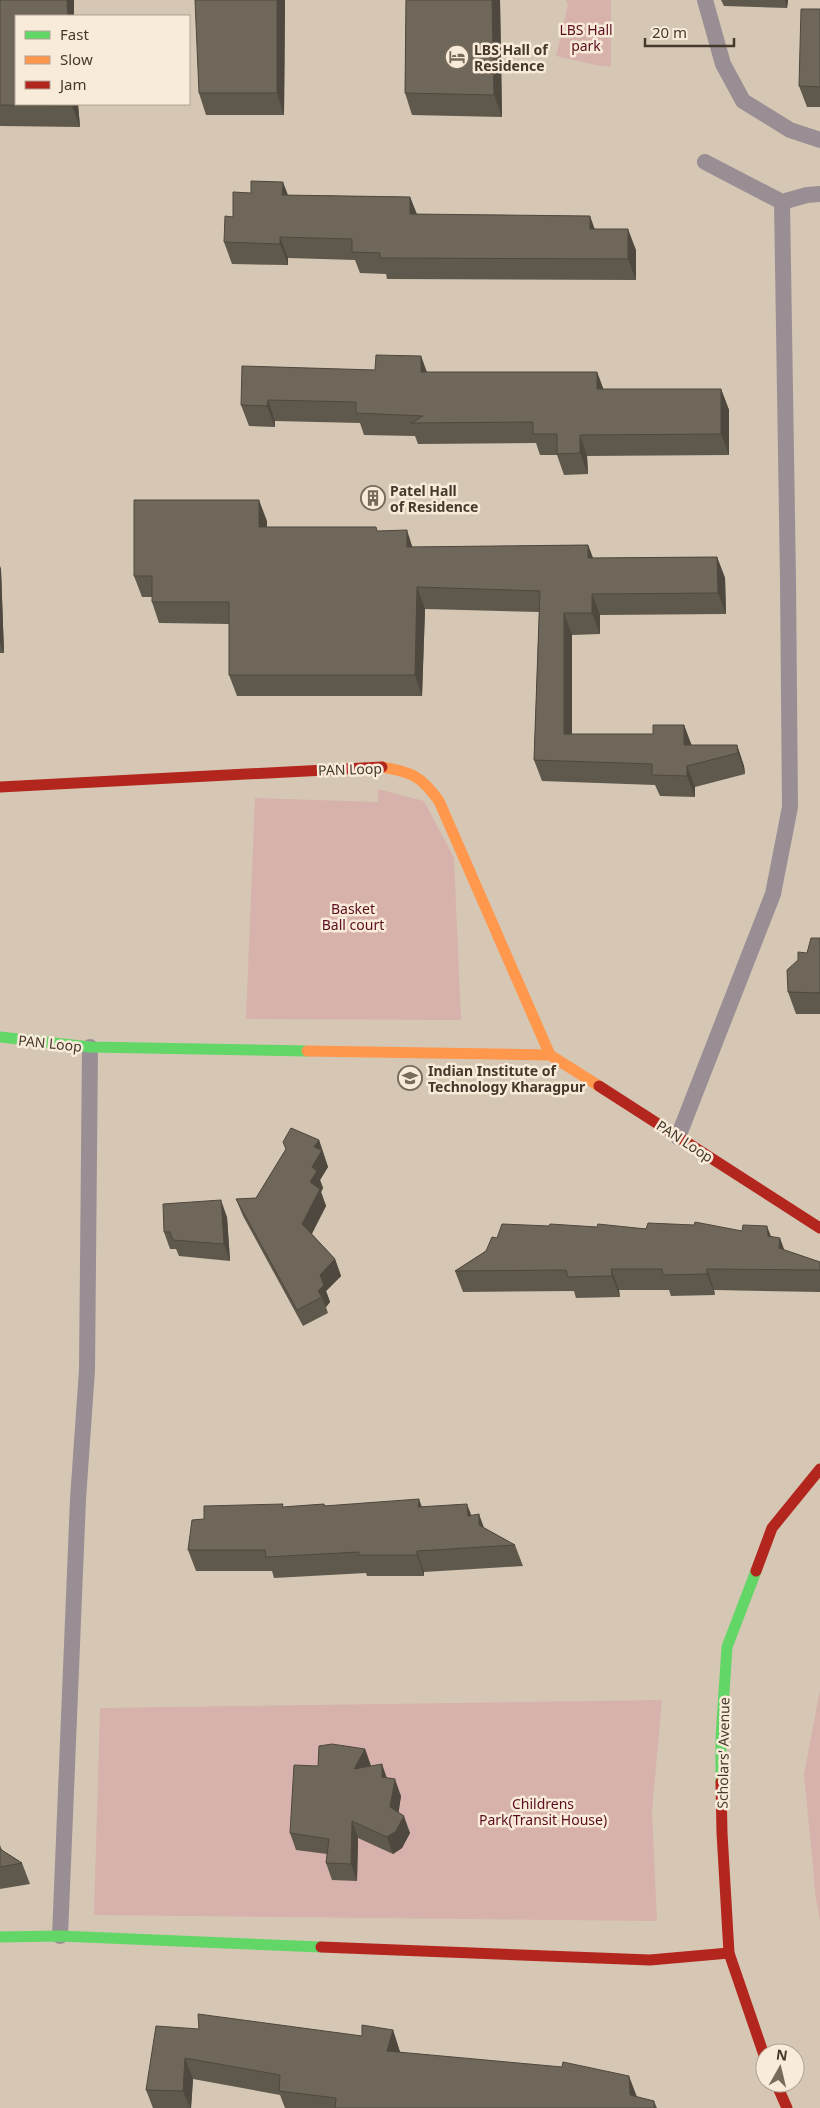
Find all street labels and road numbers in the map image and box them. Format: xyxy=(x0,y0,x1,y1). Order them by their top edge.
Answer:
street label: PAN Loop xyxy=(318,758,382,780)
street label: PAN Loop xyxy=(17,1030,83,1056)
street label: PAN Loop xyxy=(653,1116,717,1166)
street label: Scholars' Avenue xyxy=(713,1697,733,1809)

